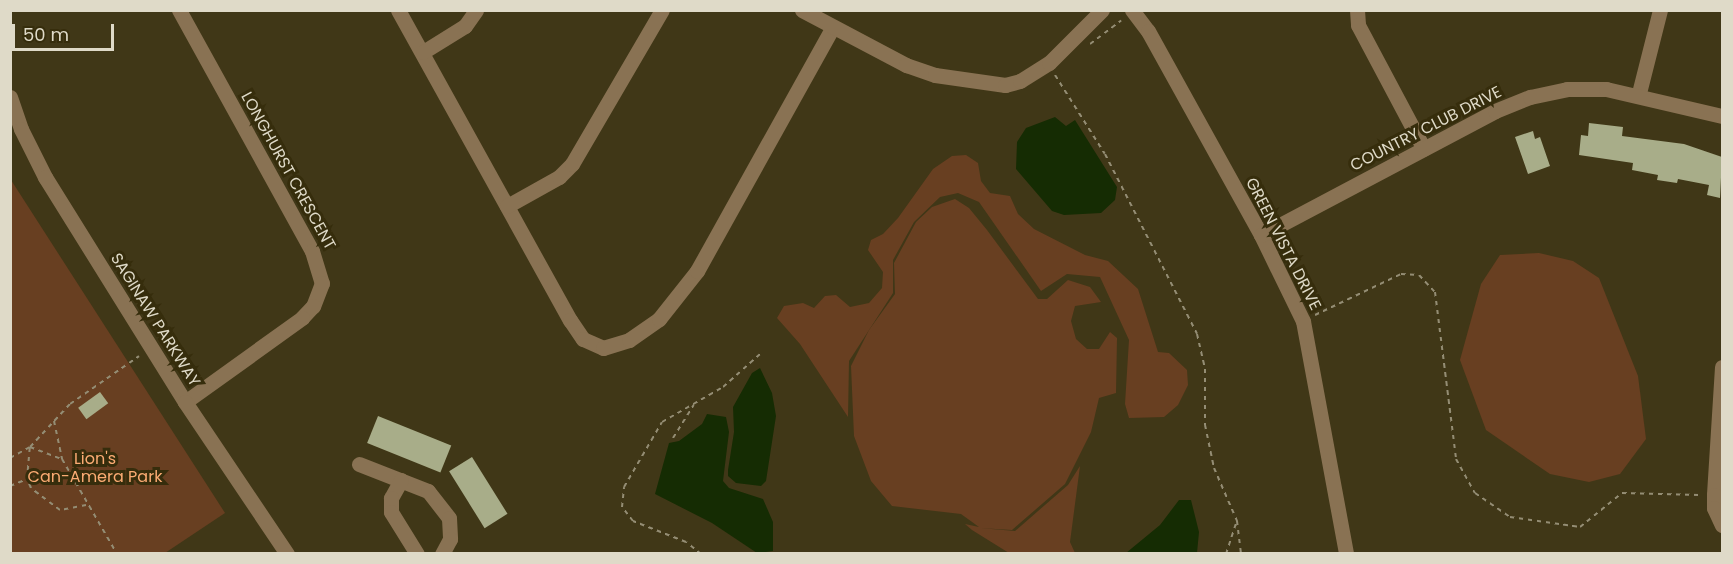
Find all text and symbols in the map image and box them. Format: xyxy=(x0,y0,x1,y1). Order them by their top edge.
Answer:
scale bar xyxy=(15,12,117,50)
text: 50 m xyxy=(23,22,69,47)
street label: COUNTRY CLUB DRIVE xyxy=(1347,83,1505,175)
street label: LONGHURST CRESCENT xyxy=(237,89,339,253)
street label: GREEN VISTA DRIVE xyxy=(1241,175,1325,313)
street label: SAGINAW PARKWAY xyxy=(106,250,204,390)
park label: Lion's Can-Amera Park xyxy=(28,449,162,487)

